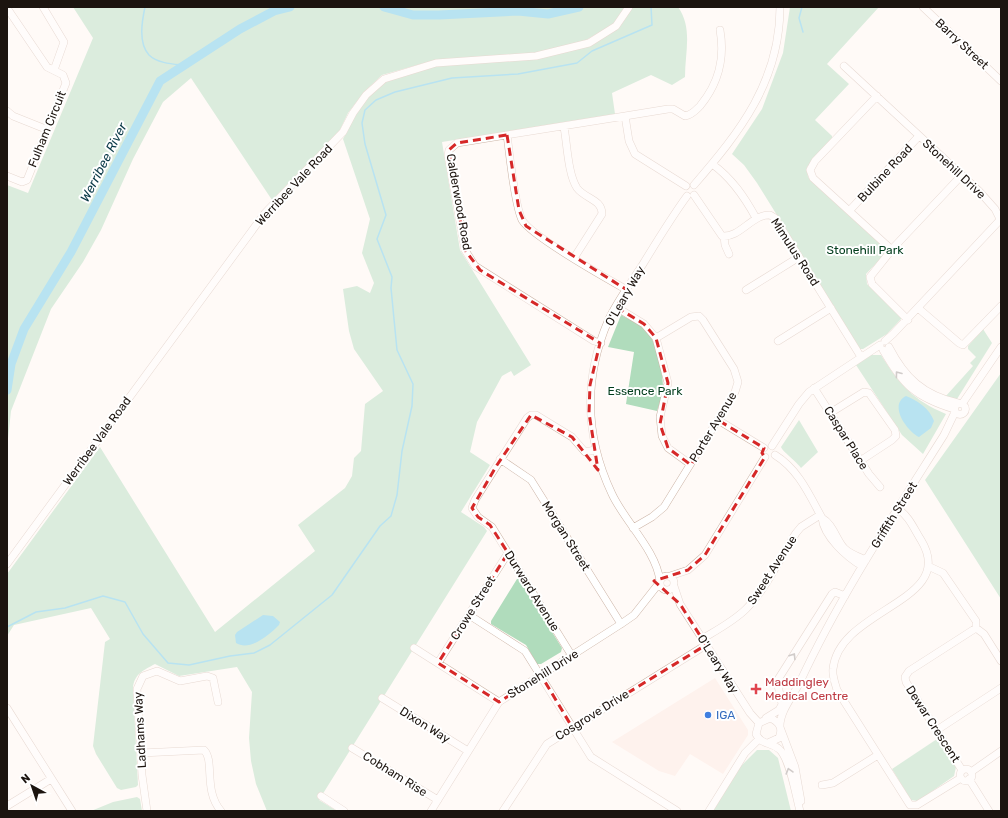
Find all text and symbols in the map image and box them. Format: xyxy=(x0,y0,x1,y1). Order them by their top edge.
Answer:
street label: Barry Street xyxy=(932,16,992,72)
street label: Fulham Circuit xyxy=(25,88,69,169)
water label: Werribee River xyxy=(77,119,130,204)
street label: Stonehill Drive xyxy=(920,136,989,202)
street label: Werribee Vale Road xyxy=(253,141,335,229)
street label: Bulbine Road xyxy=(855,141,915,205)
street label: Calderwood Road xyxy=(444,153,474,251)
street label: Mimulus Road xyxy=(768,215,822,289)
park label: Stonehill Park xyxy=(827,243,904,257)
street label: O'Leary Way xyxy=(602,263,648,328)
one-way arrow xyxy=(896,372,903,379)
park label: Essence Park xyxy=(608,384,683,398)
street label: Porter Avenue xyxy=(687,389,740,465)
street label: Werribee Vale Road xyxy=(60,394,134,488)
street label: Caspar Place xyxy=(821,404,871,473)
street label: Griffith Street xyxy=(868,479,920,551)
street label: Morgan Street xyxy=(539,499,593,574)
street label: Sweet Avenue xyxy=(744,533,800,607)
street label: Durward Avenue xyxy=(502,548,563,634)
street label: Crowe Street xyxy=(448,573,498,643)
street label: O'Leary Way xyxy=(694,632,742,696)
street label: Stonehill Drive xyxy=(505,646,581,701)
one-way arrow xyxy=(788,653,795,660)
place label: Maddingley Medical Centre xyxy=(765,675,848,703)
marker: Maddingley Medical Centre xyxy=(750,683,762,695)
street label: Dewar Crescent xyxy=(903,683,963,765)
street label: Cosgrove Drive xyxy=(553,687,632,743)
street label: Ladhams Way xyxy=(131,691,149,769)
street label: Dixon Way xyxy=(397,704,453,746)
place label: IGA xyxy=(716,708,735,722)
marker: IGA xyxy=(703,710,713,720)
street label: Cobham Rise xyxy=(360,749,430,799)
north arrow xyxy=(12,766,52,806)
one-way arrow xyxy=(785,767,794,774)
text: N xyxy=(19,771,33,786)

